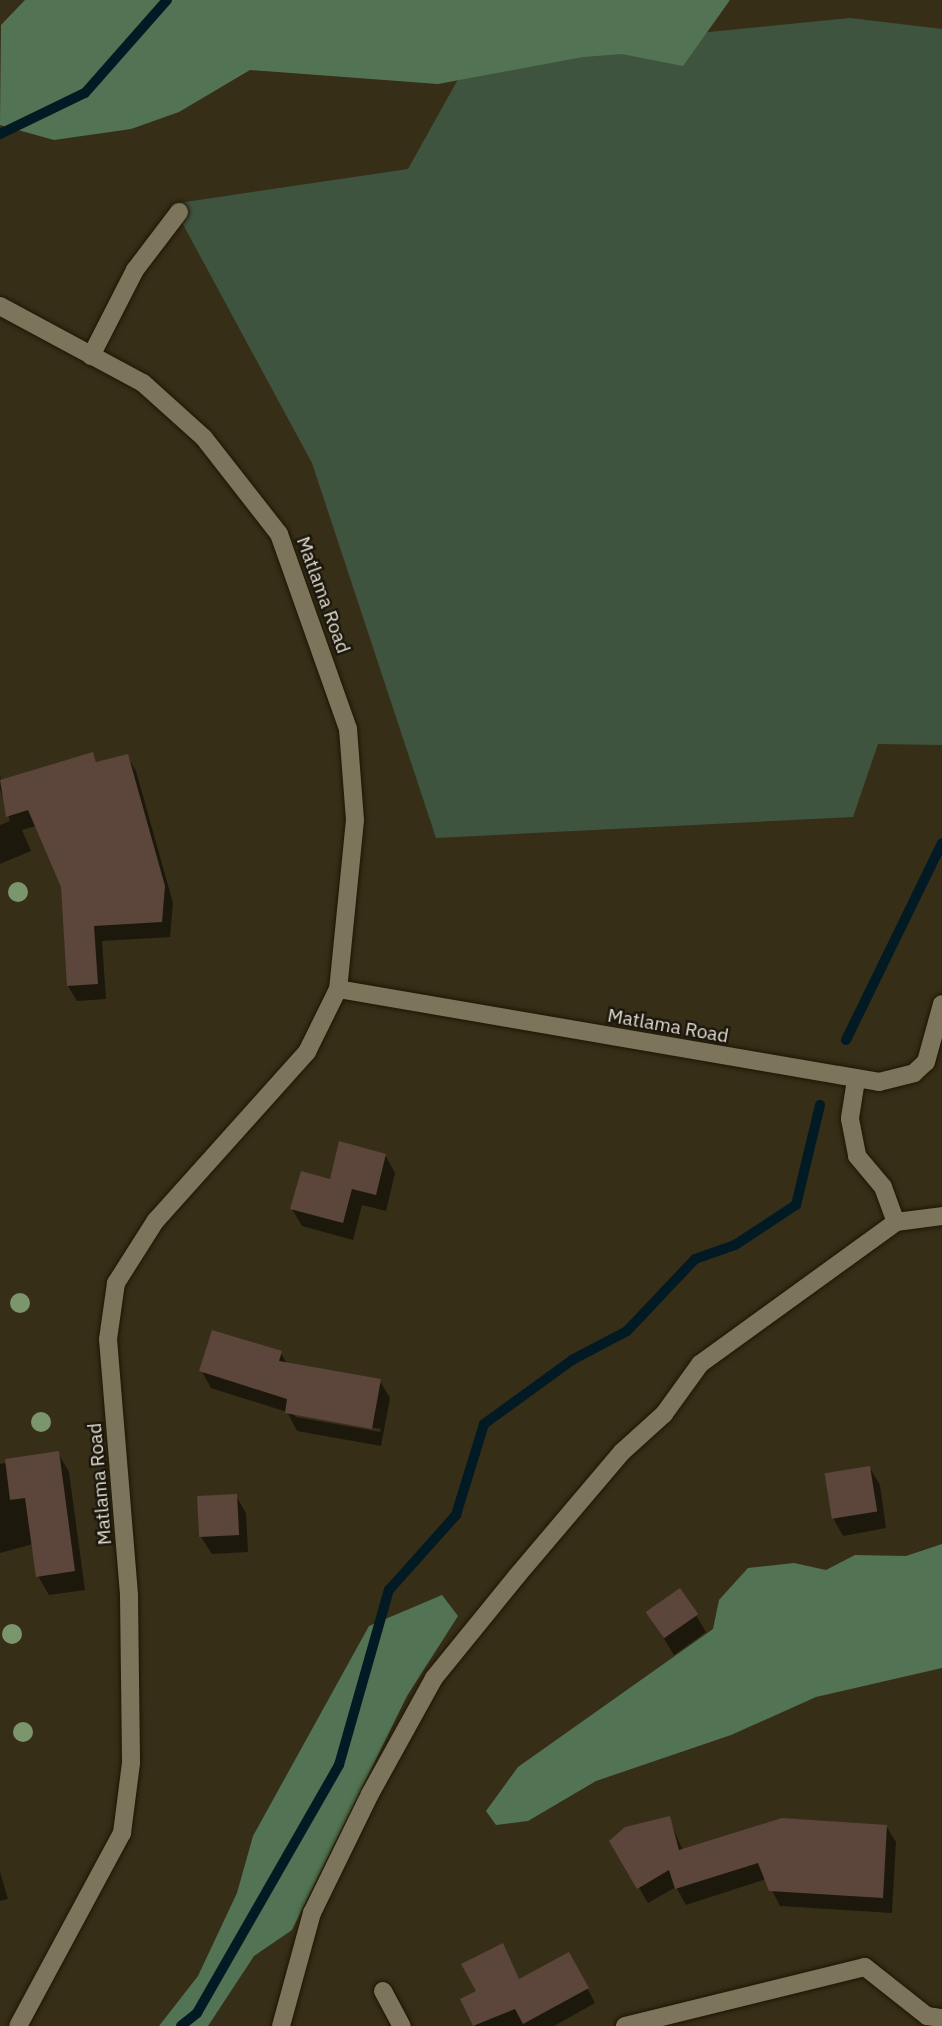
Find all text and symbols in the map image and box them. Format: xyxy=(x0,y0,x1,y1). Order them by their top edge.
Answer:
street label: Matlama Road xyxy=(291,534,355,656)
street label: Matlama Road xyxy=(606,1004,730,1048)
street label: Matlama Road xyxy=(83,1422,117,1546)

